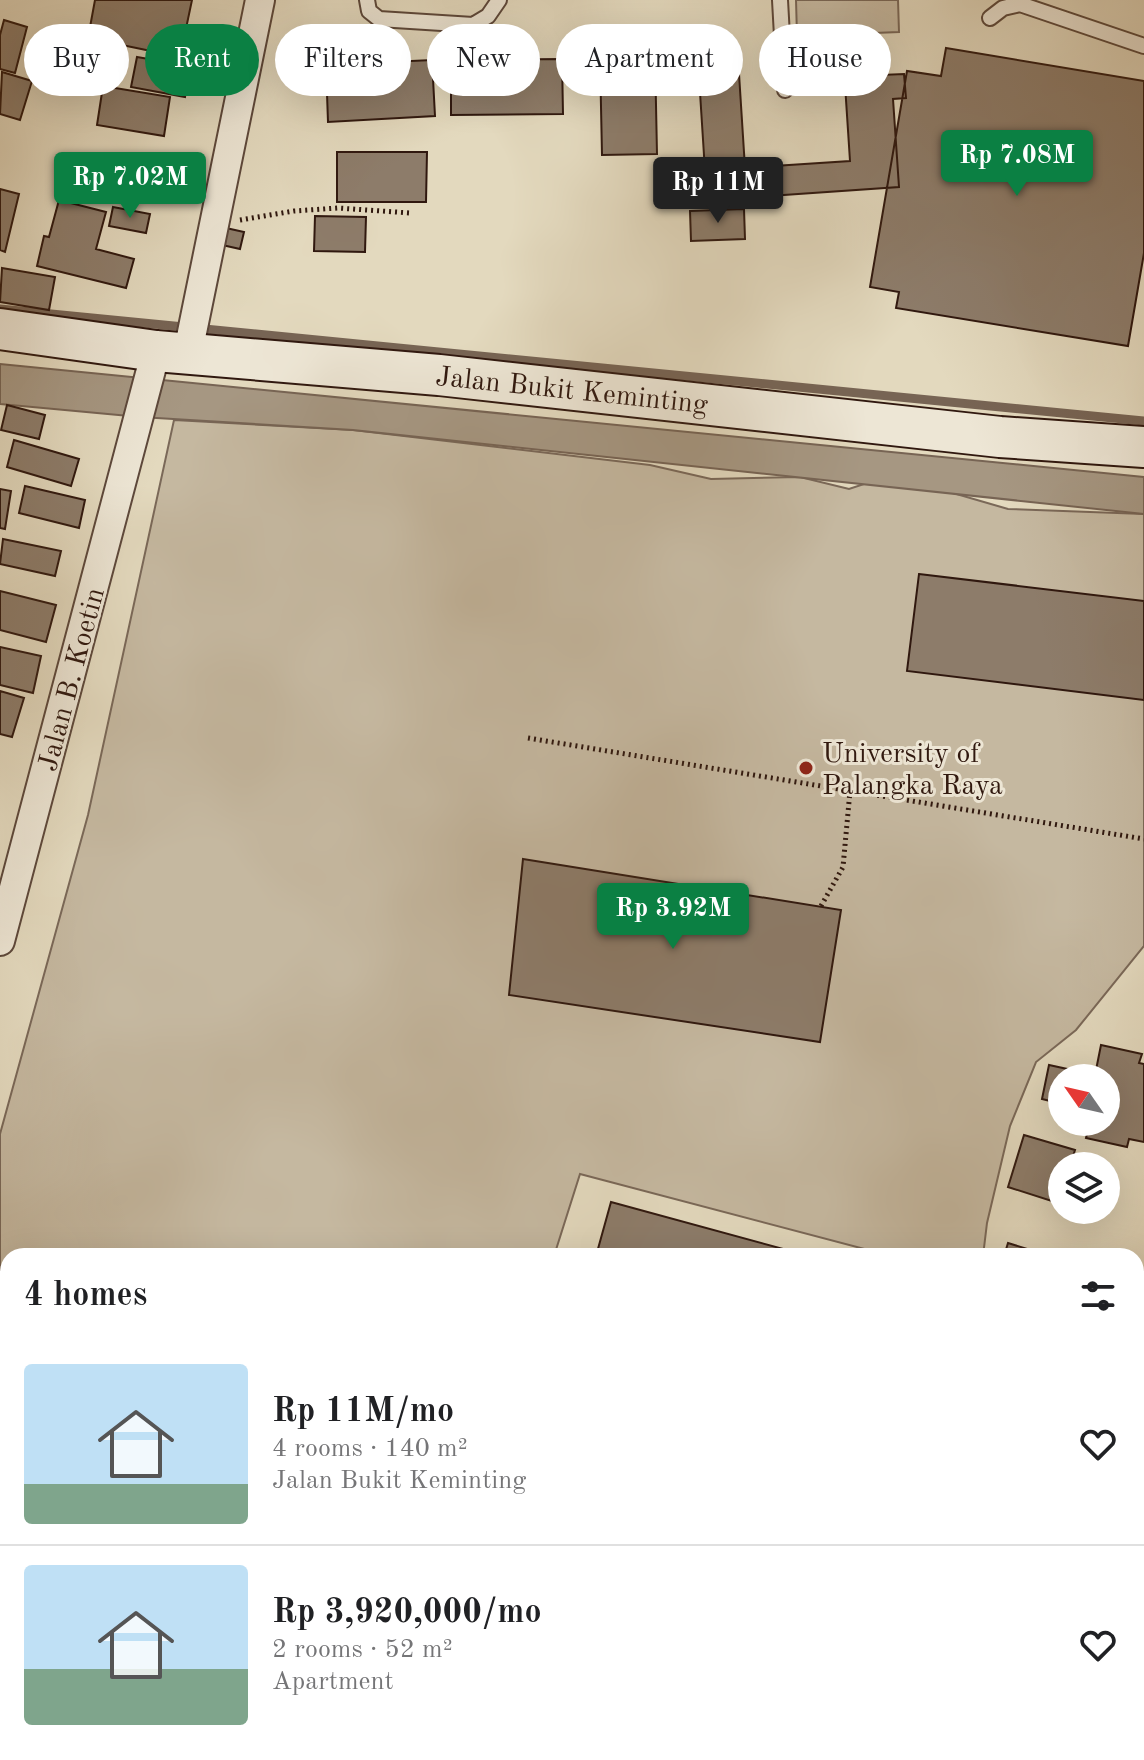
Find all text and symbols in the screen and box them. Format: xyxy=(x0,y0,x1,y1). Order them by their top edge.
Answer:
chip: Buy xyxy=(24,24,129,96)
chip: Rent xyxy=(145,24,259,96)
chip: Filters xyxy=(275,24,411,96)
chip: New xyxy=(427,24,540,96)
chip: Apartment xyxy=(556,24,743,96)
chip: House xyxy=(759,24,891,96)
pin: Rp 7.08M xyxy=(934,130,1100,198)
text: Rp 7.08M xyxy=(959,143,1075,169)
pin: Rp 7.02M xyxy=(47,152,213,220)
pin: Rp 11M xyxy=(653,157,783,225)
text: Rp 7.02M xyxy=(72,165,188,191)
text: Rp 11M xyxy=(671,170,765,196)
street label: Jalan Bukit Keminting xyxy=(434,364,709,420)
street label: Jalan B. Koetin xyxy=(35,585,111,775)
place label: University of Palangka Raya xyxy=(822,741,1003,801)
marker: University of Palangka Raya xyxy=(797,759,815,777)
pin: Rp 3.92M xyxy=(590,883,756,951)
text: Rp 3.92M xyxy=(615,896,731,922)
north arrow xyxy=(1048,1064,1120,1136)
map controls xyxy=(1048,1064,1120,1224)
button: layers xyxy=(1048,1152,1120,1224)
icon: filters xyxy=(1076,1274,1120,1318)
text: 4 homes xyxy=(24,1279,147,1313)
text: Rp 11M/mo xyxy=(272,1395,454,1429)
icon: home xyxy=(88,1396,184,1492)
icon: heart xyxy=(1076,1422,1120,1466)
text: 4 rooms · 140 m² xyxy=(272,1436,468,1462)
text: Jalan Bukit Keminting xyxy=(272,1468,526,1494)
text: Rp 3,920,000/mo xyxy=(272,1596,542,1630)
icon: home xyxy=(88,1597,184,1693)
icon: heart xyxy=(1076,1623,1120,1667)
text: 2 rooms · 52 m² xyxy=(272,1637,453,1663)
text: Apartment xyxy=(272,1669,394,1695)

